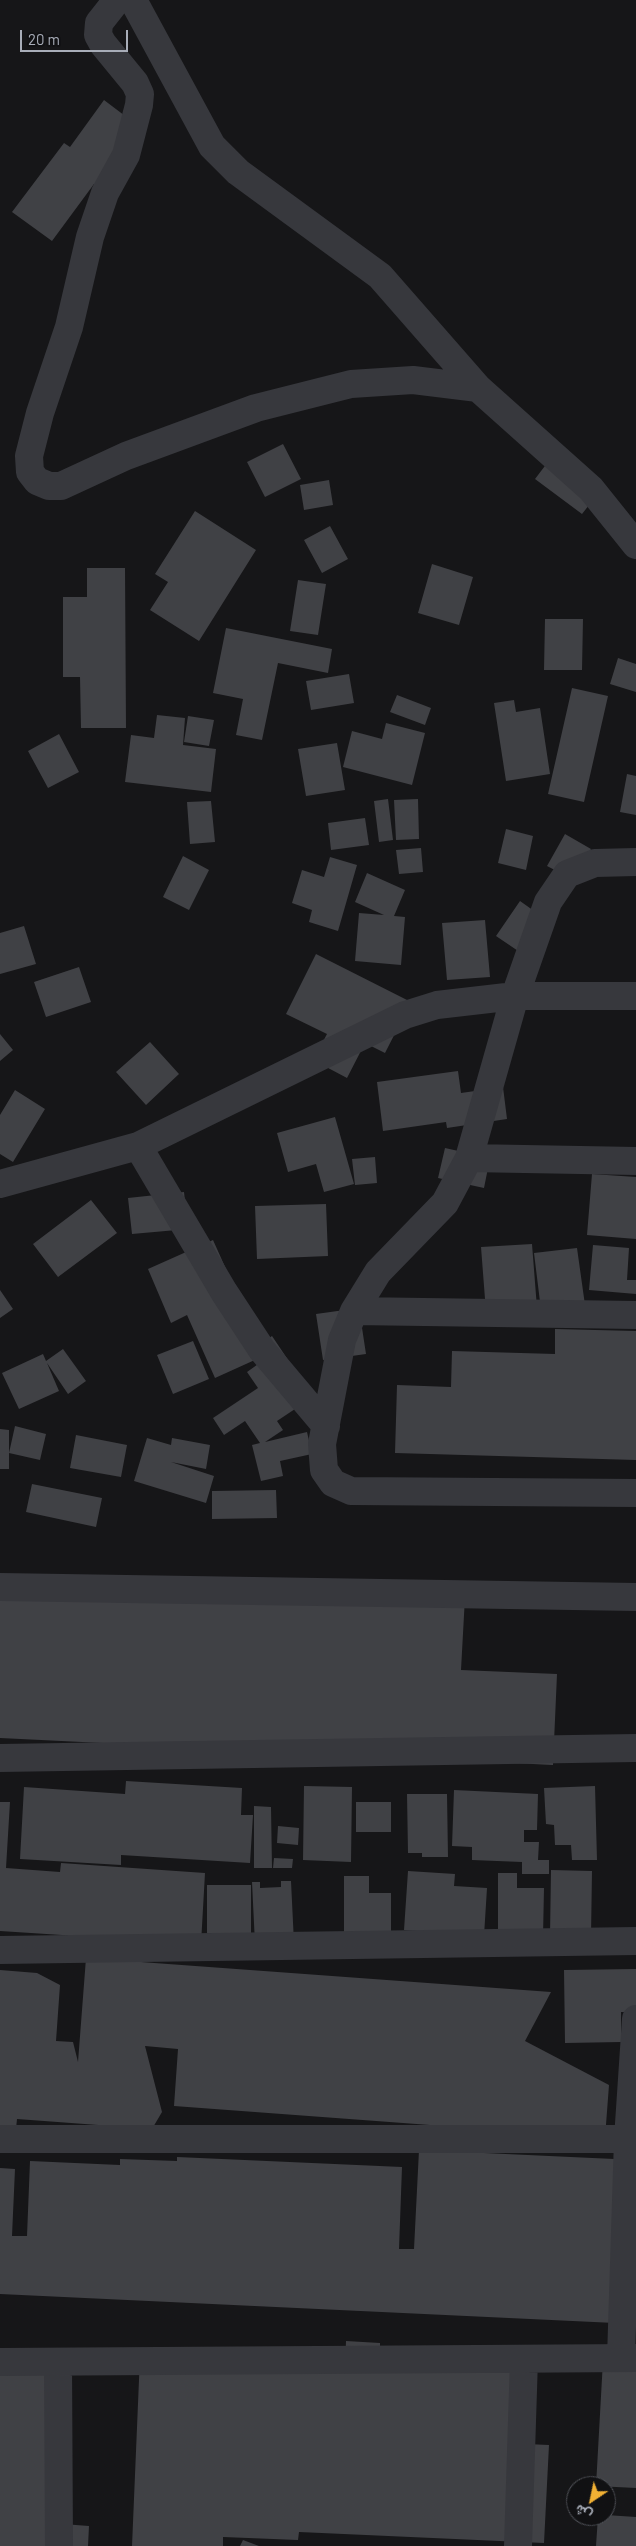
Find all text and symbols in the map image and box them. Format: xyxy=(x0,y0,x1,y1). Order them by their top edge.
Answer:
scale bar xyxy=(22,20,130,52)
text: 20 m xyxy=(28,30,60,48)
north arrow xyxy=(566,2476,616,2526)
text: ش xyxy=(571,2501,595,2525)

